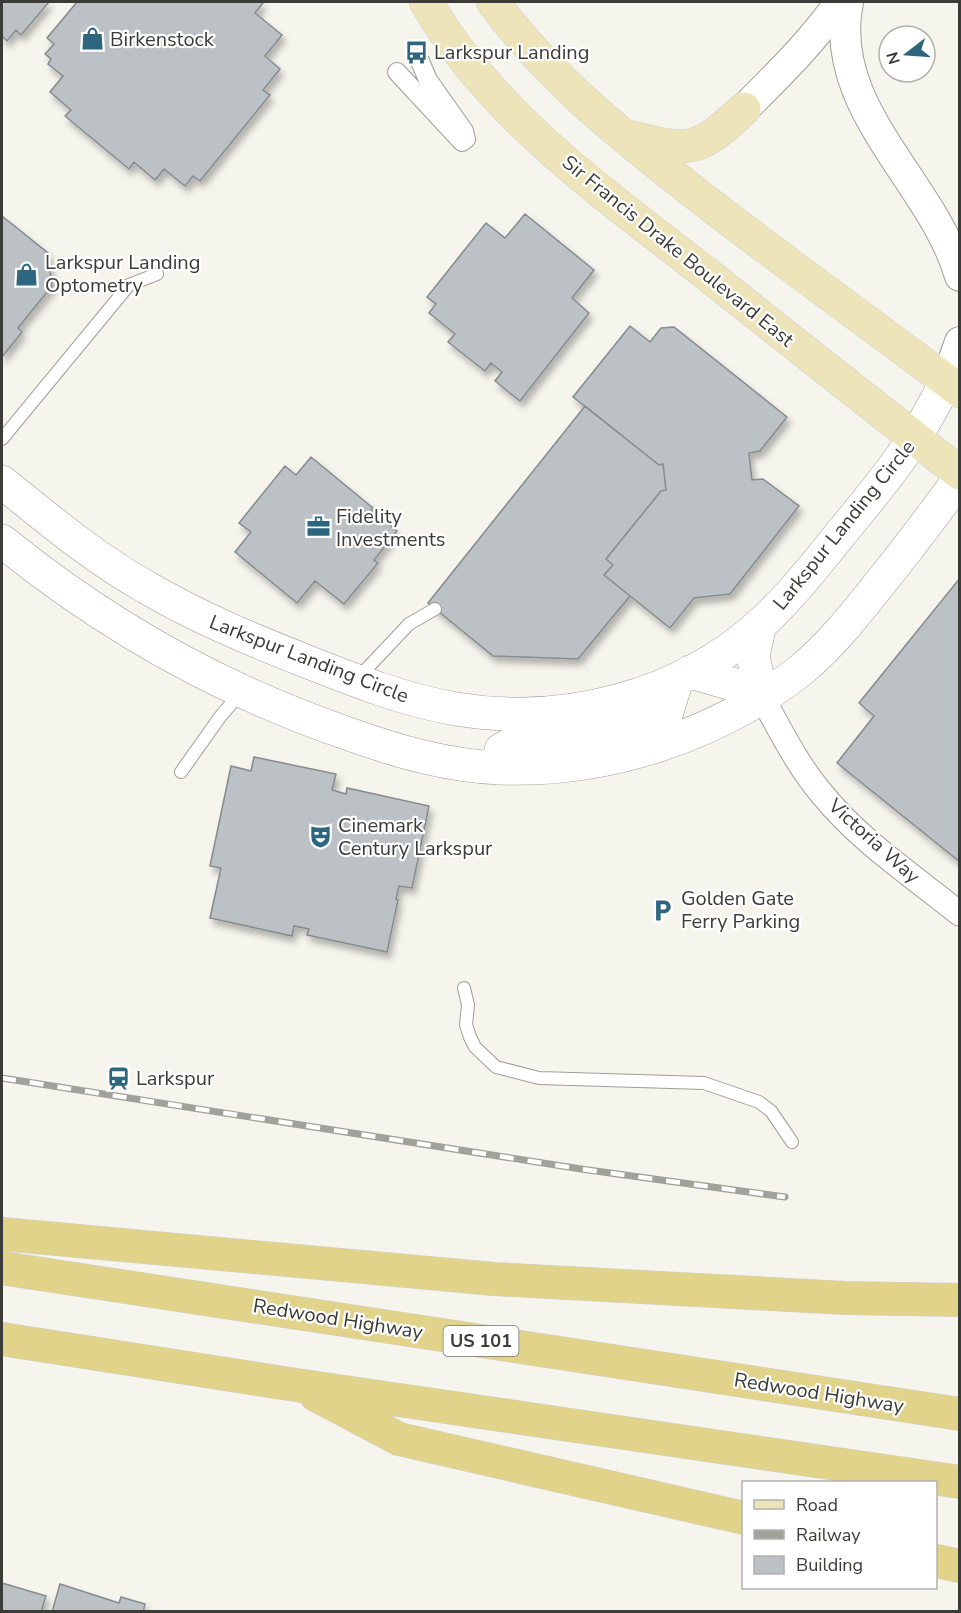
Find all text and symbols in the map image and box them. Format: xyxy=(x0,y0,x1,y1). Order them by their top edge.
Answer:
north arrow xyxy=(877,24,937,84)
shop icon: Birkenstock xyxy=(79,26,105,52)
place label: Birkenstock xyxy=(110,26,215,53)
bus stop icon: Larkspur Landing xyxy=(403,39,429,65)
place label: Larkspur Landing xyxy=(434,39,589,66)
text: N xyxy=(881,49,906,67)
street label: Sir Francis Drake Boulevard East xyxy=(556,149,800,354)
place label: Larkspur Landing Optometry xyxy=(45,249,200,299)
shop icon: Larkspur Landing Optometry xyxy=(14,261,40,287)
street label: Larkspur Landing Circle xyxy=(767,434,921,616)
place label: Fidelity Investments xyxy=(336,503,445,553)
office icon: Fidelity Investments xyxy=(305,514,331,540)
street label: Larkspur Landing Circle xyxy=(205,609,413,709)
street label: Victoria Way xyxy=(822,792,926,890)
place label: Cinemark Century Larkspur xyxy=(338,812,492,862)
theatre icon: Cinemark Century Larkspur xyxy=(307,823,333,849)
place label: Golden Gate Ferry Parking xyxy=(681,885,800,935)
parking icon: Golden Gate Ferry Parking xyxy=(650,897,676,923)
station icon: Larkspur xyxy=(105,1065,131,1091)
place label: Larkspur xyxy=(136,1065,214,1092)
street label: Redwood Highway xyxy=(251,1292,425,1346)
road number: US 101 xyxy=(444,1326,518,1356)
street label: Redwood Highway xyxy=(732,1366,906,1420)
legend xyxy=(742,1481,937,1589)
text: Road xyxy=(796,1493,838,1517)
text: Railway xyxy=(796,1523,861,1547)
text: Building xyxy=(796,1553,863,1577)

